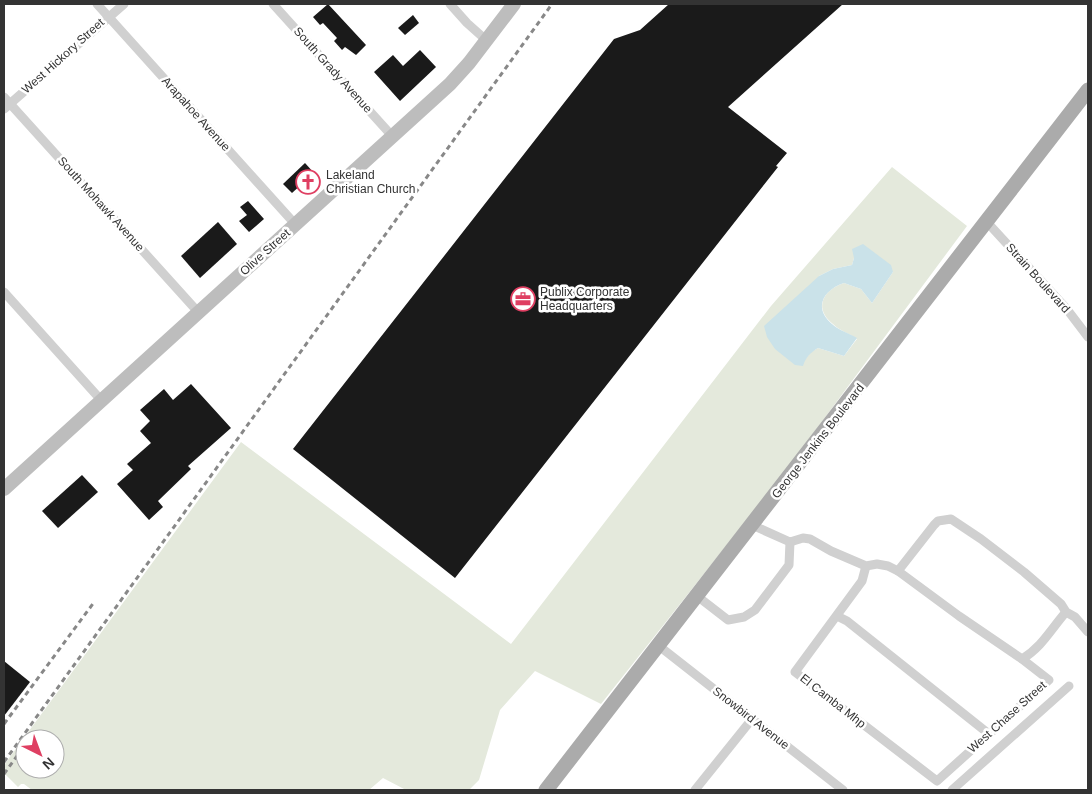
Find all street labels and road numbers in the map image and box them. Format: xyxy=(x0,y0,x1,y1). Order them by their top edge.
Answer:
street label: West Hickory Street xyxy=(19,15,107,97)
street label: South Grady Avenue xyxy=(291,24,375,116)
street label: Arapahoe Avenue xyxy=(159,74,233,154)
street label: South Mohawk Avenue xyxy=(55,154,147,254)
street label: Olive Street xyxy=(237,225,293,278)
street label: Strain Boulevard xyxy=(1003,240,1073,316)
street label: George Jenkins Boulevard xyxy=(769,381,867,501)
street label: El Camba Mhp xyxy=(797,671,869,731)
street label: West Chase Street xyxy=(965,678,1050,756)
street label: Snowbird Avenue xyxy=(710,684,792,752)

